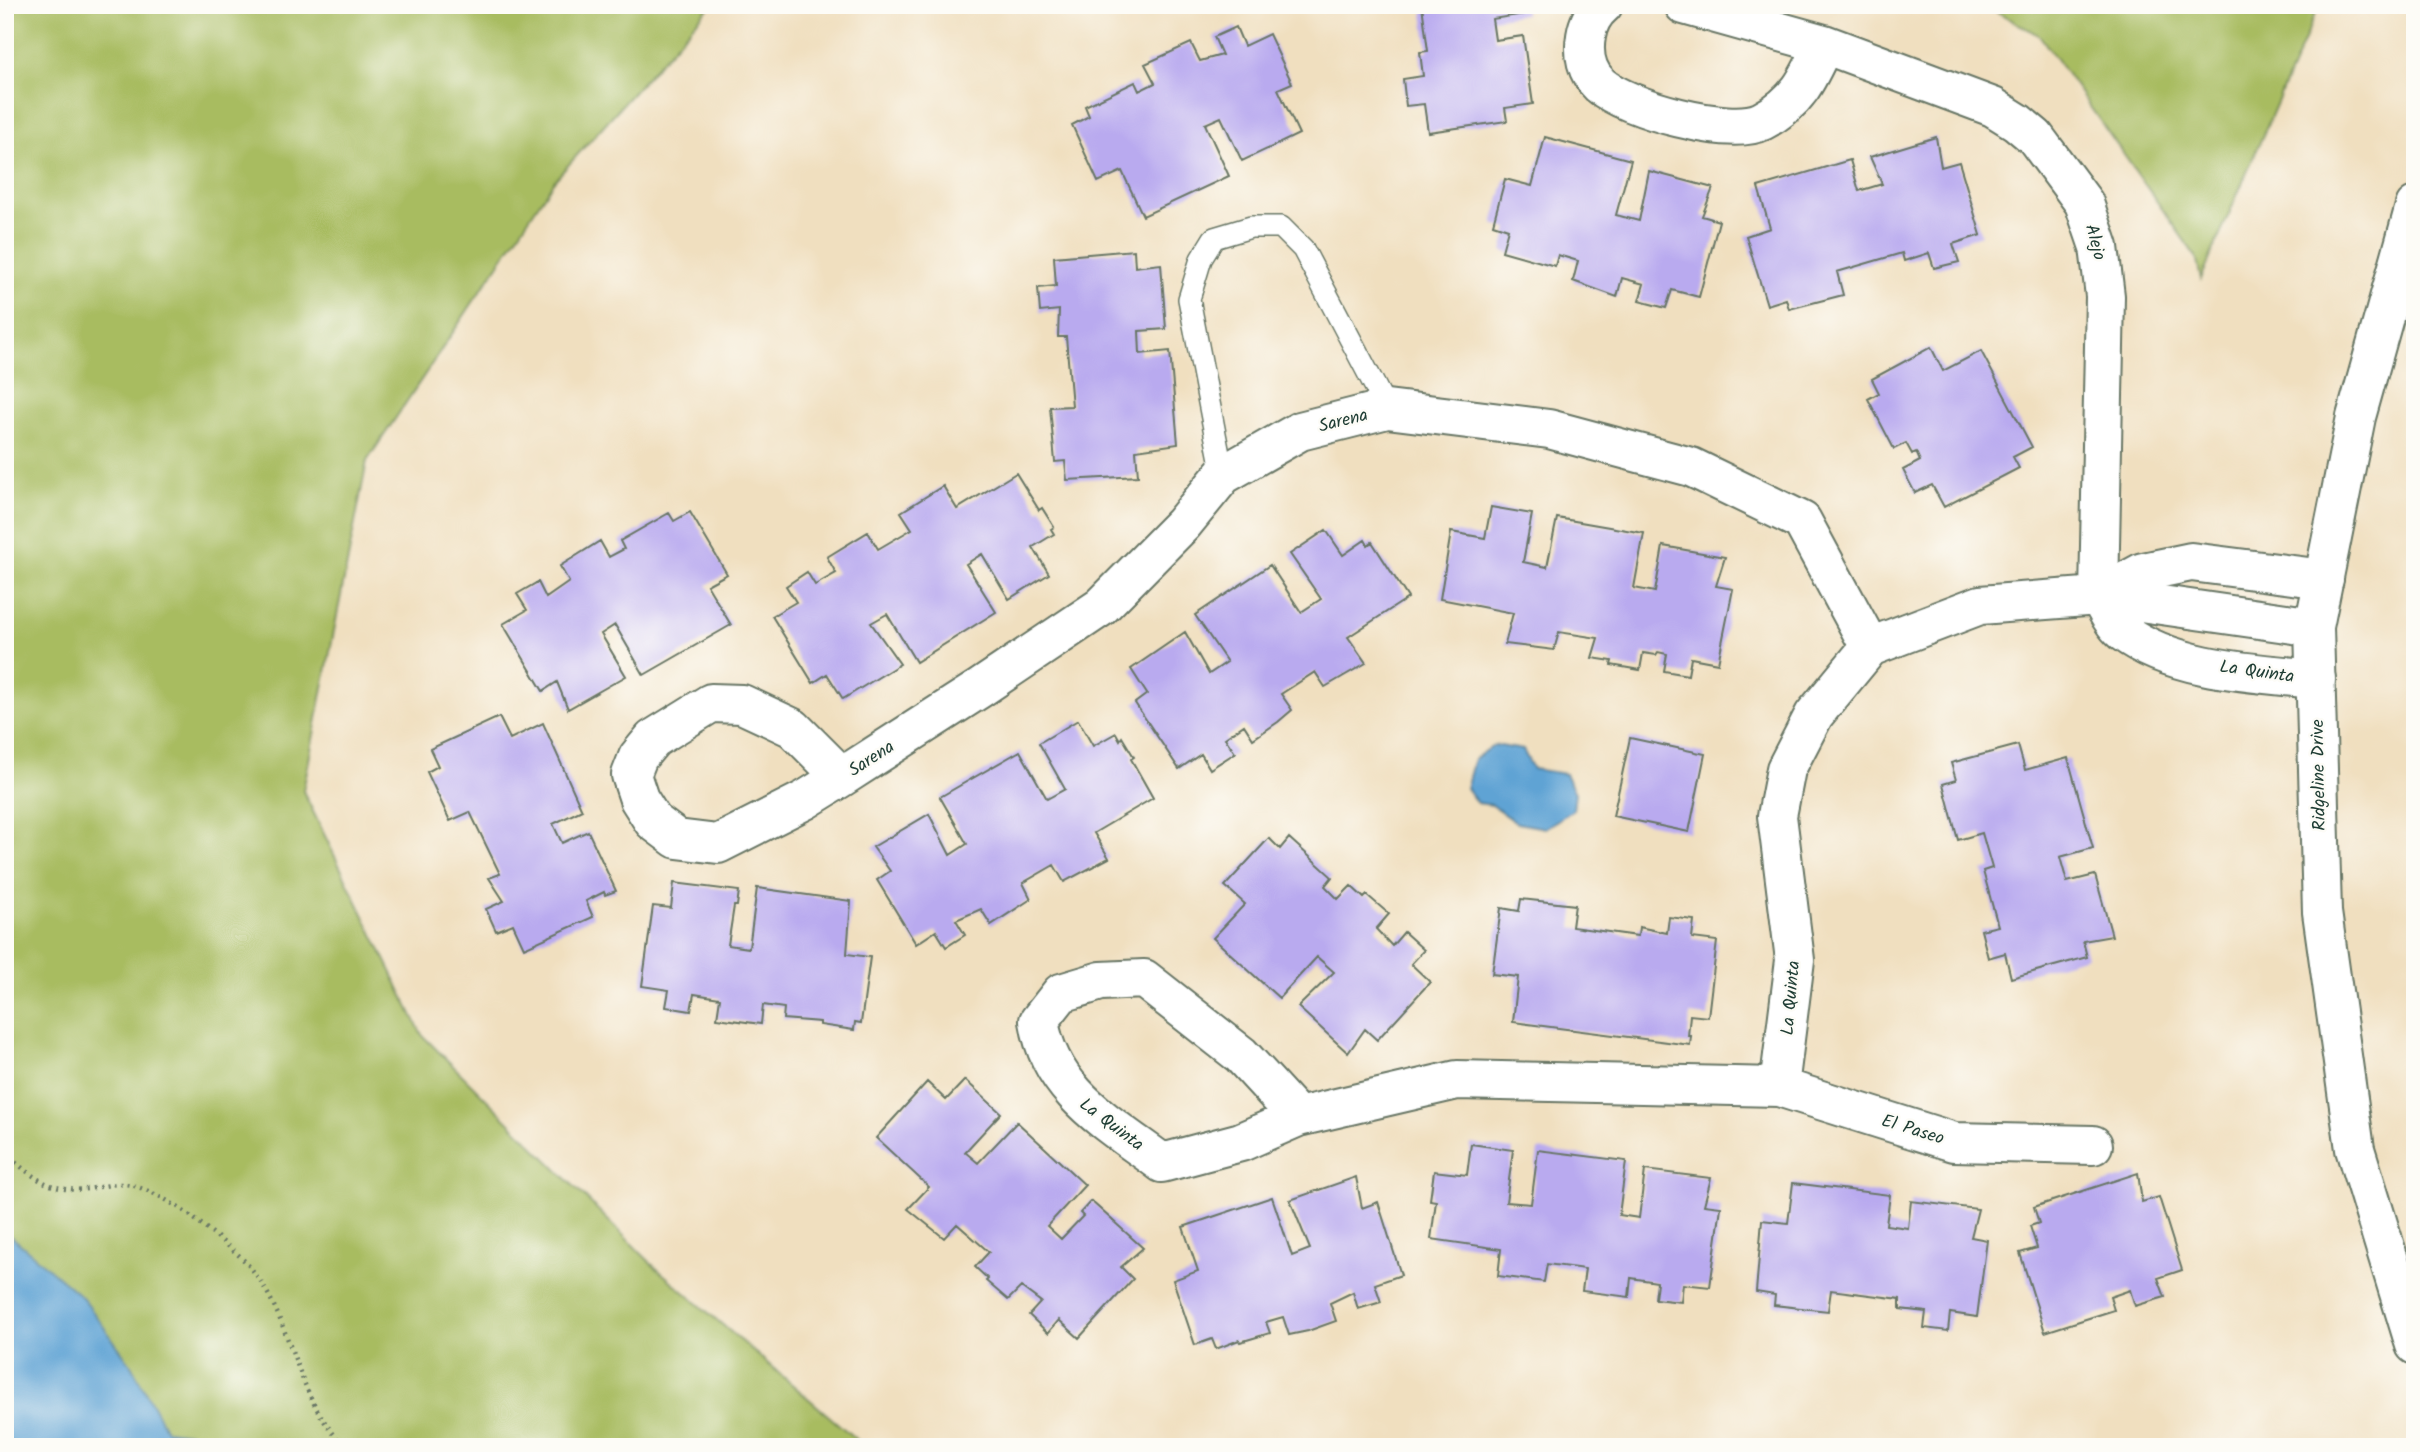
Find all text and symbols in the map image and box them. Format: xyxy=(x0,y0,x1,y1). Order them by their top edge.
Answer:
street label: Alejo xyxy=(2076,221,2113,264)
street label: Sarena xyxy=(1316,401,1371,442)
street label: La Quinta xyxy=(2218,653,2296,692)
street label: Ridgeline Drive xyxy=(2304,719,2335,831)
street label: Sarena xyxy=(843,733,901,785)
street label: La Quinta xyxy=(1774,960,1809,1037)
street label: La Quinta xyxy=(1072,1091,1150,1159)
street label: El Paseo xyxy=(1878,1107,1948,1154)

